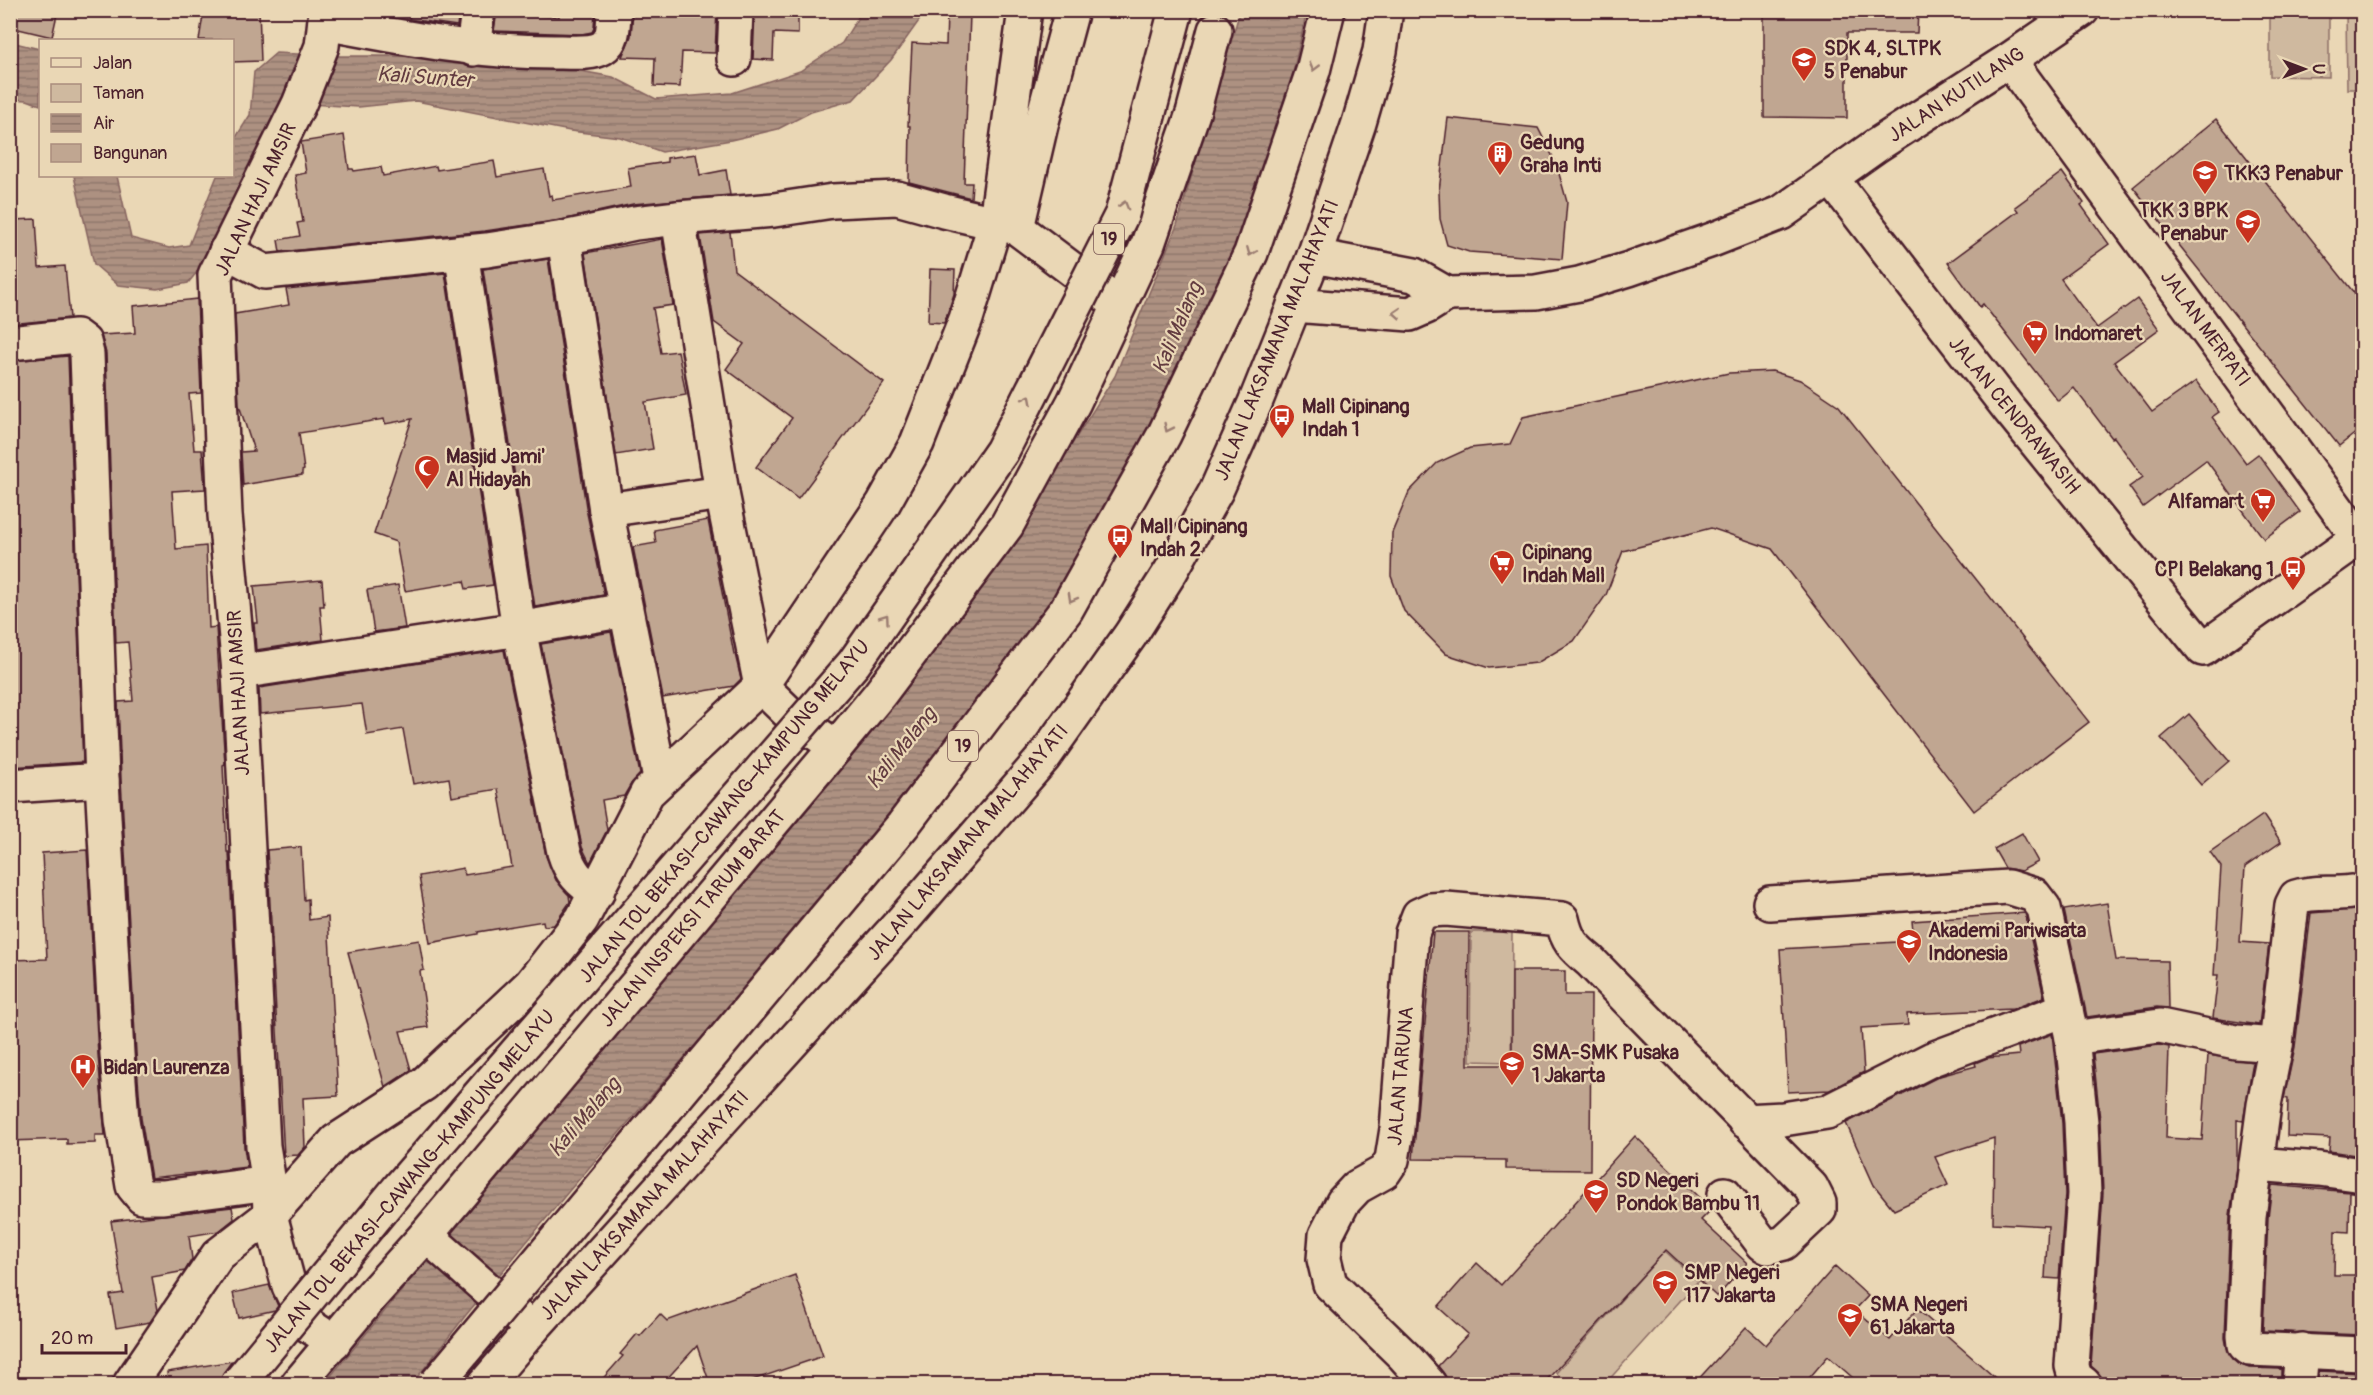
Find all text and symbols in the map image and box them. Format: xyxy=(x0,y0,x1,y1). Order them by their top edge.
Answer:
place label: SDK 4, SLTPK 5 Penabur xyxy=(1824,36,1941,84)
legend xyxy=(39,39,234,177)
north arrow xyxy=(2274,39,2334,99)
street label: JALAN KUTILANG xyxy=(1883,41,2029,148)
school or university icon: SDK 4, SLTPK 5 Penabur xyxy=(1789,45,1819,83)
text: Jalan xyxy=(93,52,132,75)
water label: Kali Sunter xyxy=(376,61,477,95)
one-way arrow xyxy=(1308,62,1321,72)
text: U xyxy=(2308,64,2328,75)
text: Taman xyxy=(93,82,144,105)
text: Air xyxy=(93,112,115,135)
street label: JALAN HAJI AMSIR xyxy=(209,119,302,280)
place label: Gedung Graha Inti xyxy=(1520,130,1602,178)
building icon: Gedung Graha Inti xyxy=(1485,139,1515,177)
text: Bangunan xyxy=(93,142,168,165)
school or university icon: TKK3 Penabur xyxy=(2190,158,2220,196)
place label: TKK3 Penabur xyxy=(2223,161,2344,186)
street label: JALAN LAKSAMANA MALAHAYATI xyxy=(1209,196,1344,484)
place label: TKK 3 BPK Penabur xyxy=(2138,198,2229,246)
one-way arrow xyxy=(1117,201,1129,211)
school or university icon: TKK 3 BPK Penabur xyxy=(2233,207,2263,245)
road number: 19 xyxy=(1094,224,1124,254)
one-way arrow xyxy=(1246,246,1258,257)
street label: JALAN MERPATI xyxy=(2155,265,2256,391)
water label: Kali Malang xyxy=(1146,277,1209,378)
one-way arrow xyxy=(1393,307,1402,320)
supermarket icon: Indomaret xyxy=(2020,318,2050,356)
place label: Indomaret xyxy=(2054,321,2143,346)
street label: JALAN CENDRAWASIH xyxy=(1943,331,2086,499)
one-way arrow xyxy=(1021,394,1032,405)
place label: Mall Cipinang Indah 1 xyxy=(1302,394,1410,442)
bus stop icon: Mall Cipinang Indah 1 xyxy=(1267,402,1297,440)
one-way arrow xyxy=(1163,422,1175,433)
place label: Masjid Jami' Al Hidayah xyxy=(446,444,545,492)
mosque icon: Masjid Jami' Al Hidayah xyxy=(412,453,442,491)
supermarket icon: Alfamart xyxy=(2248,486,2278,524)
place label: Alfamart xyxy=(2167,489,2245,514)
place label: Mall Cipinang Indah 2 xyxy=(1140,514,1248,562)
bus stop icon: Mall Cipinang Indah 2 xyxy=(1105,522,1135,560)
place label: Cipinang Indah Mall xyxy=(1522,540,1605,588)
supermarket icon: Cipinang Indah Mall xyxy=(1487,548,1517,586)
bus stop icon: CPI Belakang 1 xyxy=(2278,554,2308,592)
place label: CPI Belakang 1 xyxy=(2155,557,2274,582)
one-way arrow xyxy=(1068,592,1080,602)
street label: JALAN HAJI AMSIR xyxy=(222,609,255,777)
one-way arrow xyxy=(878,614,889,625)
street label: JALAN TOL BEKASI–CAWANG–KAMPUNG MELAYU xyxy=(573,635,875,988)
water label: Kali Malang xyxy=(860,701,943,795)
street label: JALAN LAKSAMANA MALAHAYATI xyxy=(861,719,1074,966)
road number: 19 xyxy=(948,731,978,761)
street label: JALAN INSPEKSI TARUM BARAT xyxy=(594,805,791,1032)
place label: Akademi Pariwisata Indonesia xyxy=(1928,918,2086,966)
school or university icon: Akademi Pariwisata Indonesia xyxy=(1894,927,1924,965)
street label: JALAN TOL BEKASI–CAWANG–KAMPUNG MELAYU xyxy=(258,1005,560,1358)
street label: JALAN TARUNA xyxy=(1382,1005,1419,1147)
place label: SMA-SMK Pusaka 1 Jakarta xyxy=(1532,1040,1679,1088)
school or university icon: SMA-SMK Pusaka 1 Jakarta xyxy=(1497,1049,1527,1087)
hospital icon: Bidan Laurenza xyxy=(68,1052,98,1090)
place label: Bidan Laurenza xyxy=(103,1055,230,1080)
water label: Kali Malang xyxy=(542,1071,627,1163)
street label: JALAN LAKSAMANA MALAHAYATI xyxy=(534,1085,754,1326)
place label: SD Negeri Pondok Bambu 11 xyxy=(1616,1168,1760,1216)
school or university icon: SD Negeri Pondok Bambu 11 xyxy=(1581,1177,1611,1215)
place label: SMP Negeri 117 Jakarta xyxy=(1684,1260,1780,1308)
school or university icon: SMP Negeri 117 Jakarta xyxy=(1650,1268,1680,1306)
place label: SMA Negeri 61 Jakarta xyxy=(1870,1292,1968,1340)
school or university icon: SMA Negeri 61 Jakarta xyxy=(1835,1301,1865,1339)
scale bar xyxy=(42,1317,126,1355)
text: 20 m xyxy=(51,1327,93,1350)

